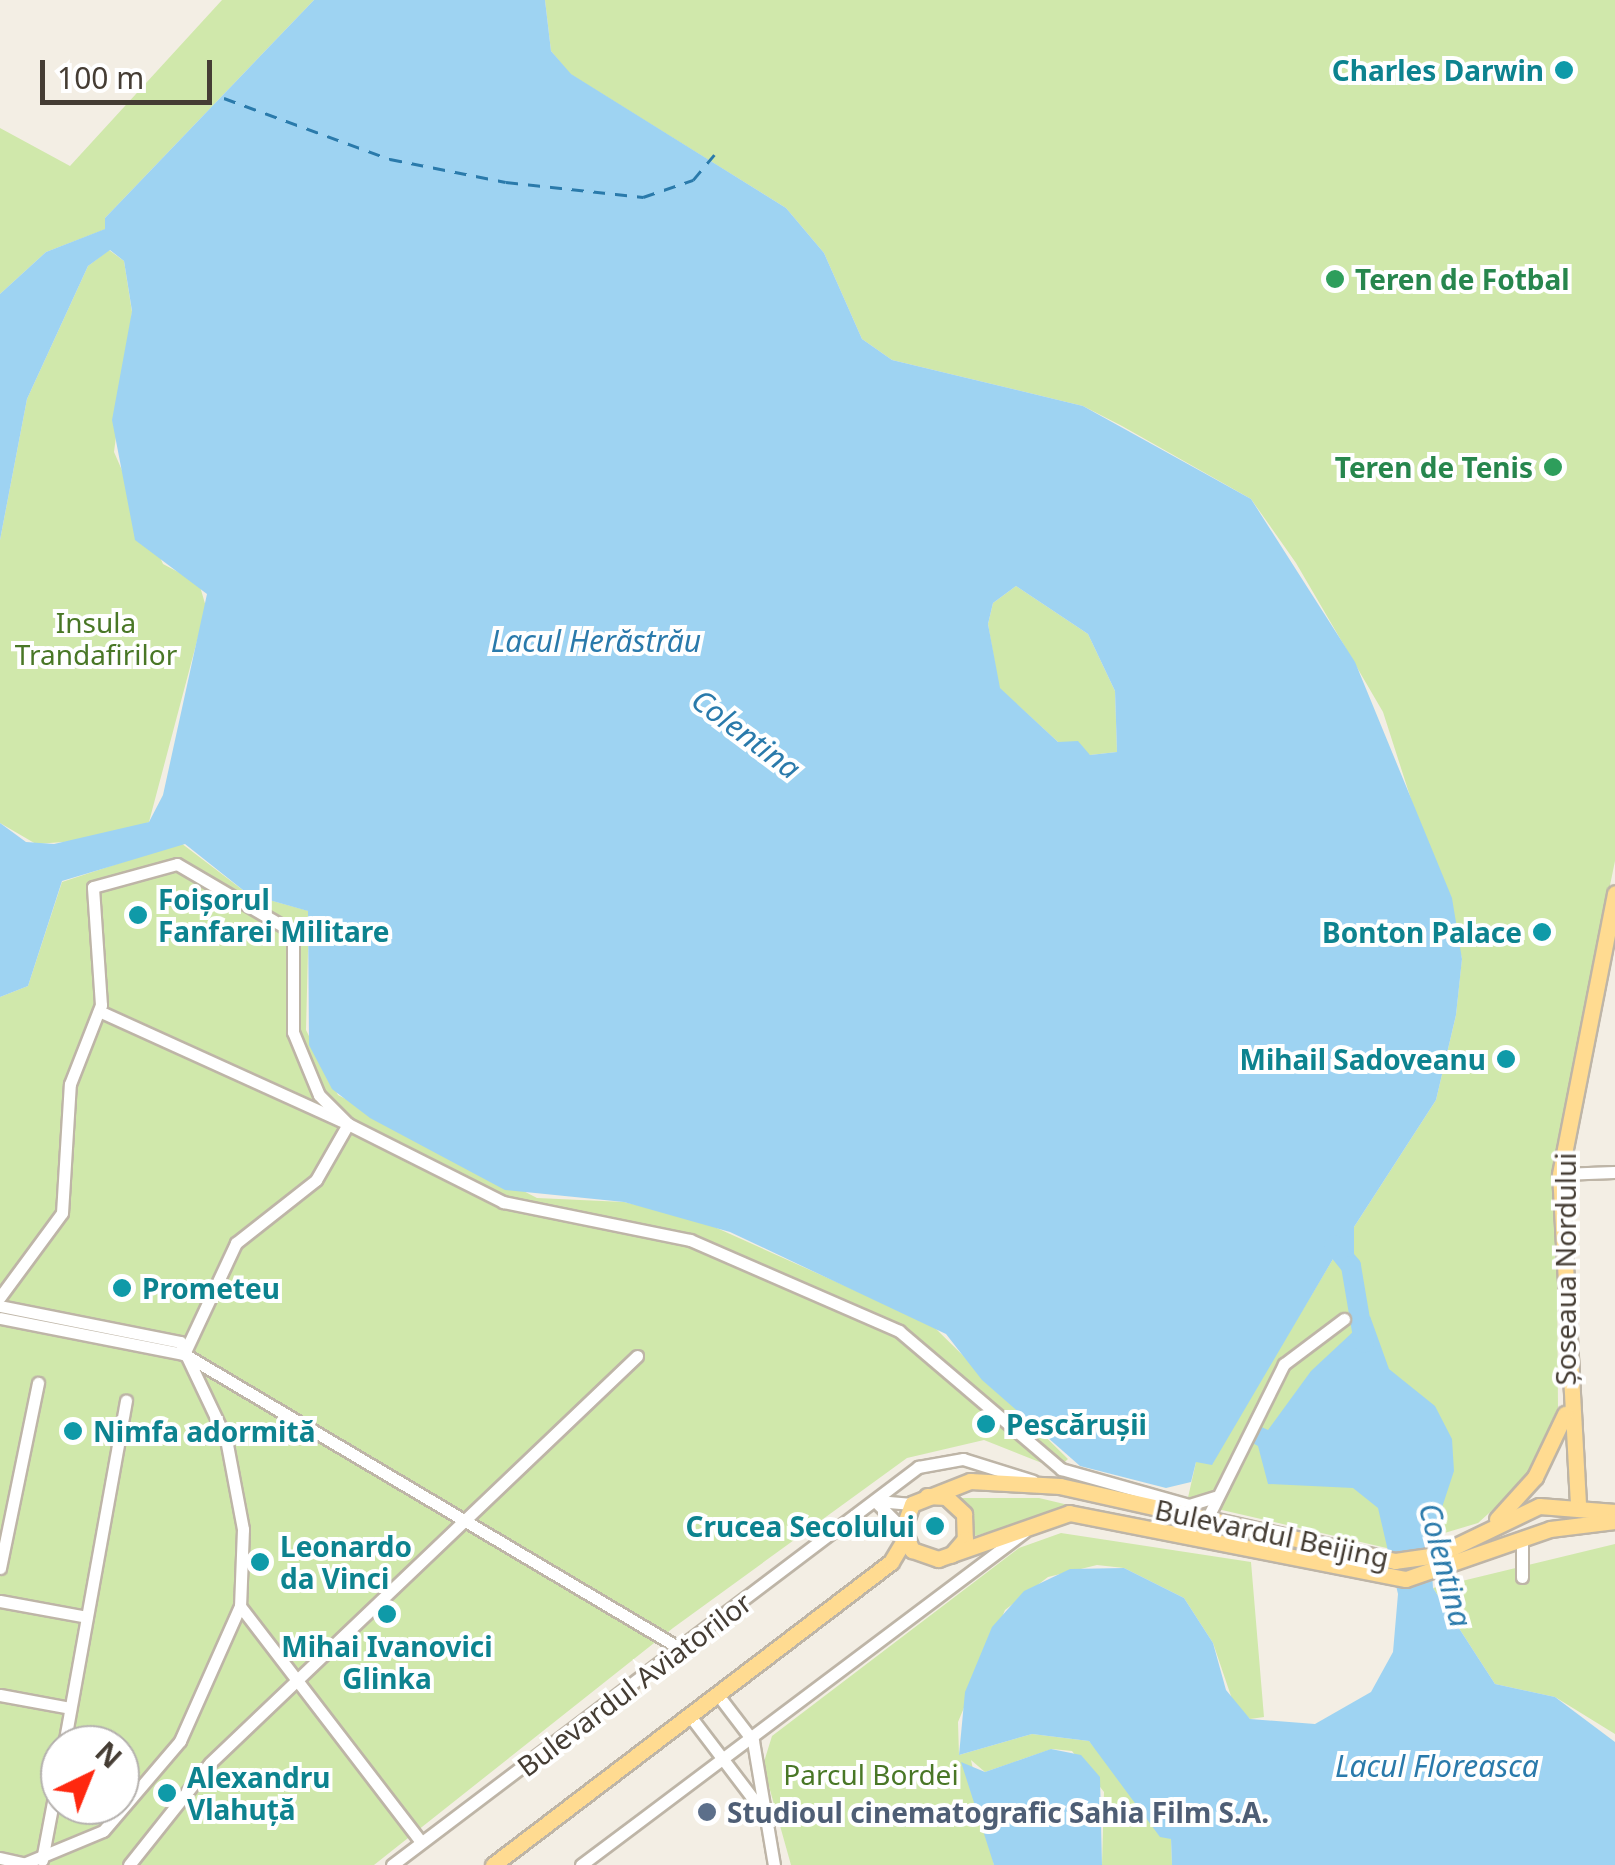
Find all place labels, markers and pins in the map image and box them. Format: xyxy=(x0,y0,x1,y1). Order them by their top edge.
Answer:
place label: Charles Darwin xyxy=(1332,53,1544,87)
marker: Charles Darwin xyxy=(1553,59,1575,81)
place label: Teren de Fotbal xyxy=(1355,262,1570,296)
marker: Teren de Fotbal xyxy=(1324,268,1346,290)
place label: Teren de Tenis xyxy=(1335,450,1533,484)
marker: Teren de Tenis xyxy=(1542,456,1564,478)
place label: Foișorul Fanfarei Militare xyxy=(158,882,389,948)
marker: Foișorul Fanfarei Militare xyxy=(127,904,149,926)
place label: Bonton Palace xyxy=(1322,915,1522,949)
marker: Bonton Palace xyxy=(1531,921,1553,943)
place label: Mihail Sadoveanu xyxy=(1240,1042,1486,1076)
marker: Mihail Sadoveanu xyxy=(1495,1048,1517,1070)
place label: Prometeu xyxy=(142,1271,280,1305)
marker: Prometeu xyxy=(111,1277,133,1299)
place label: Pescărușii xyxy=(1006,1407,1147,1441)
marker: Pescărușii xyxy=(975,1413,997,1435)
place label: Nimfa adormită xyxy=(93,1414,315,1448)
marker: Nimfa adormită xyxy=(62,1420,84,1442)
place label: Crucea Secolului xyxy=(686,1509,915,1543)
marker: Crucea Secolului xyxy=(924,1515,946,1537)
place label: Leonardo da Vinci xyxy=(280,1529,412,1595)
marker: Leonardo da Vinci xyxy=(249,1551,271,1573)
marker: Mihai Ivanovici Glinka xyxy=(376,1603,398,1625)
place label: Mihai Ivanovici Glinka xyxy=(281,1629,493,1695)
place label: Alexandru Vlahuță xyxy=(187,1760,330,1826)
marker: Alexandru Vlahuță xyxy=(156,1782,178,1804)
place label: Studioul cinematografic Sahia Film S.A. xyxy=(727,1795,1269,1829)
marker: Studioul cinematografic Sahia Film S.A. xyxy=(696,1801,718,1823)

